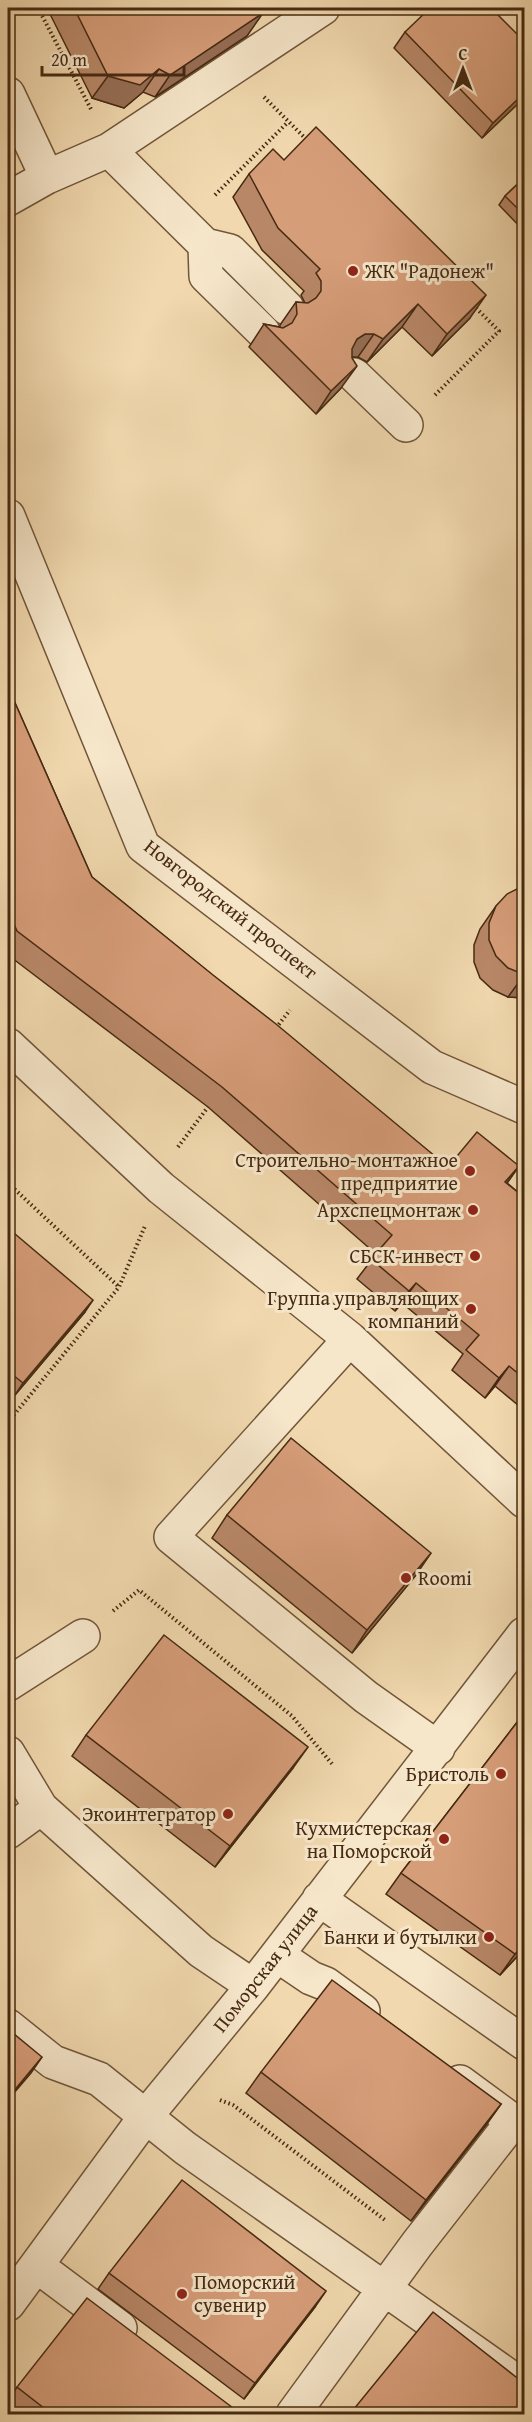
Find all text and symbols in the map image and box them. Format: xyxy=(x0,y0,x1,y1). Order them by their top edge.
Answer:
scale bar xyxy=(42,39,184,77)
north arrow xyxy=(433,39,493,99)
text: С xyxy=(458,42,468,66)
text: 20 m xyxy=(51,46,87,73)
place label: ЖК "Радонеж" xyxy=(364,256,494,285)
marker: ЖК "Радонеж" xyxy=(346,264,360,278)
street label: Новгородский проспект xyxy=(138,832,325,986)
place label: Строительно-монтажное предприятие xyxy=(235,1145,458,1197)
marker: Строительно-монтажное предприятие xyxy=(463,1164,477,1178)
place label: Архспецмонтаж xyxy=(317,1195,461,1224)
marker: Архспецмонтаж xyxy=(466,1203,480,1217)
place label: СБСК-инвест xyxy=(350,1241,463,1270)
marker: СБСК-инвест xyxy=(468,1249,482,1263)
place label: Группа управляющих компаний xyxy=(267,1283,460,1335)
marker: Группа управляющих компаний xyxy=(464,1302,478,1316)
place label: Roomi xyxy=(418,1563,472,1592)
marker: Roomi xyxy=(399,1571,413,1585)
place label: Бристоль xyxy=(406,1759,489,1788)
marker: Бристоль xyxy=(494,1767,508,1781)
place label: Экоинтегратор xyxy=(82,1799,216,1828)
marker: Экоинтегратор xyxy=(221,1807,235,1821)
place label: Кухмистерская на Поморской xyxy=(295,1813,432,1865)
marker: Кухмистерская на Поморской xyxy=(437,1832,451,1846)
street label: Поморская улица xyxy=(205,1897,324,2038)
place label: Банки и бутылки xyxy=(324,1922,477,1951)
marker: Банки и бутылки xyxy=(482,1930,496,1944)
place label: Поморский сувенир xyxy=(194,2267,296,2319)
marker: Поморский сувенир xyxy=(175,2287,189,2301)

